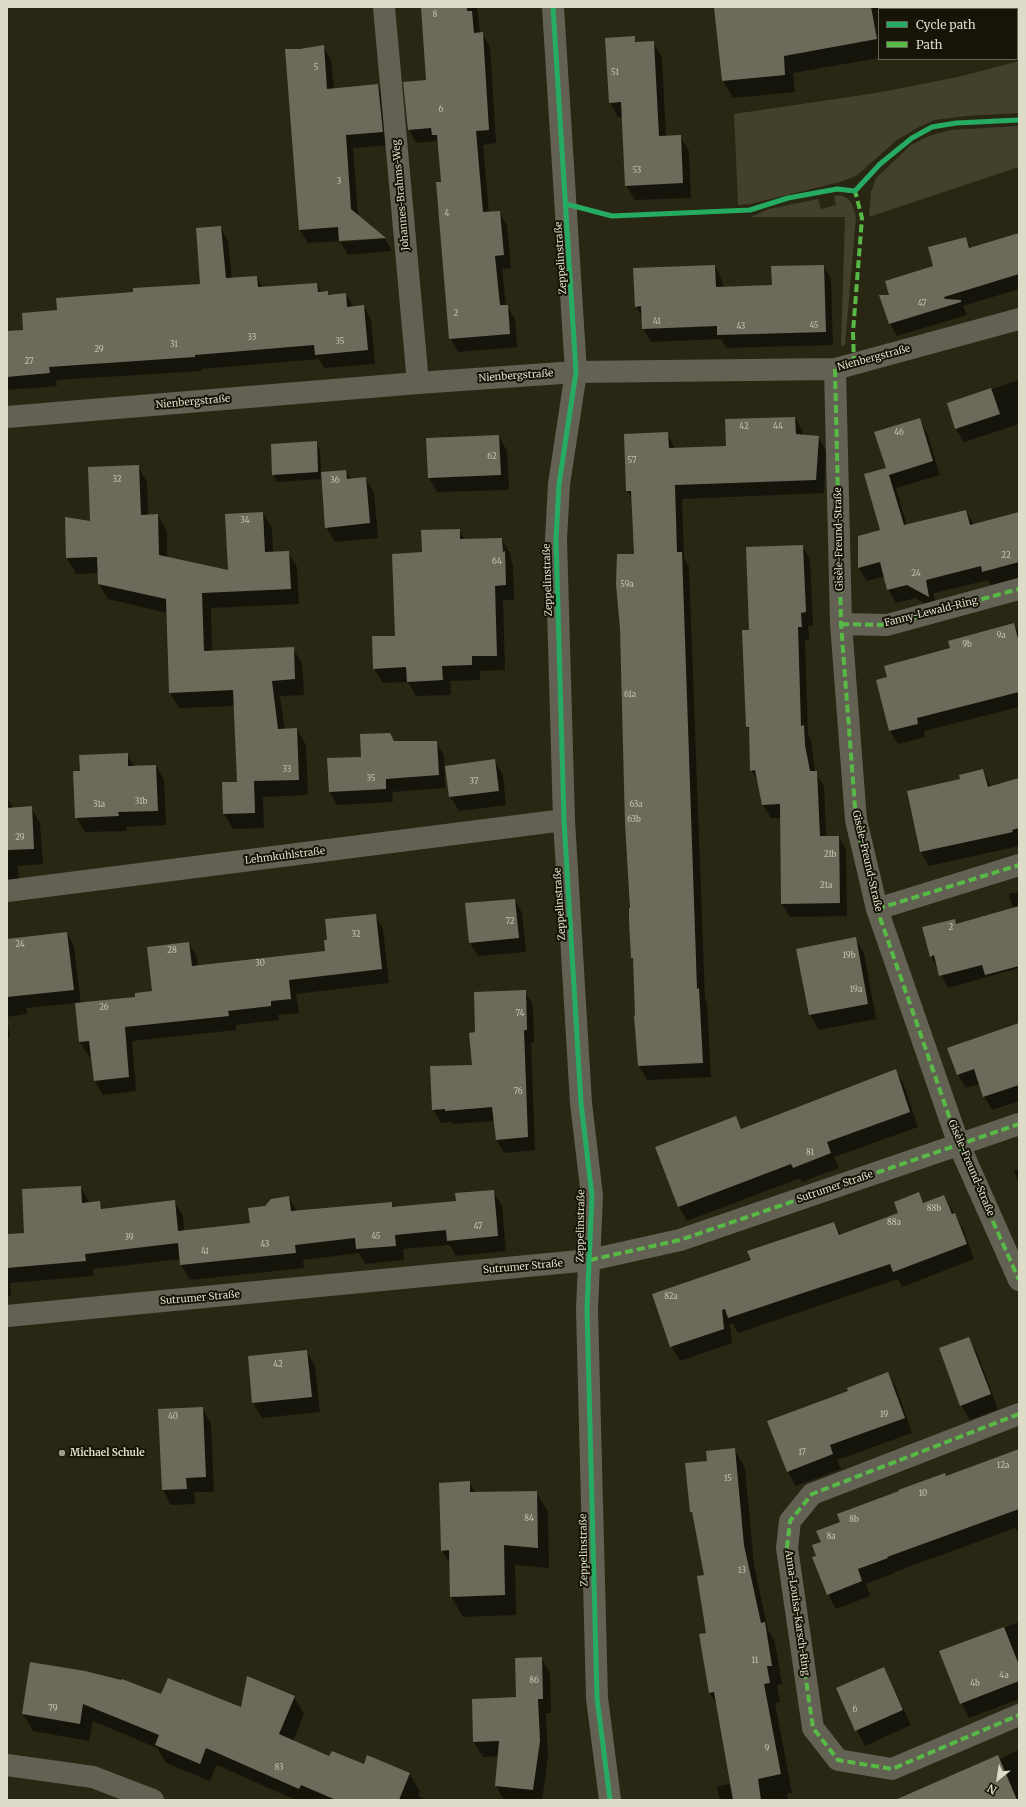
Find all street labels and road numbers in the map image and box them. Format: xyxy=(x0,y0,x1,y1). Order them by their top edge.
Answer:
street label: Johannes-Brahms-Weg xyxy=(390,139,412,251)
street label: Zeppelinstraße xyxy=(552,221,570,295)
street label: Nienbergstraße xyxy=(836,343,912,373)
street label: Nienbergstraße xyxy=(478,367,554,385)
street label: Nienbergstraße xyxy=(155,393,231,411)
street label: Gisèle-Freund-Straße xyxy=(832,487,846,591)
street label: Zeppelinstraße xyxy=(541,543,555,617)
street label: Fanny-Lewald-Ring xyxy=(883,595,979,629)
street label: Gisèle-Freund-Straße xyxy=(850,809,884,913)
street label: Lehmkuhlstraße xyxy=(244,845,326,867)
street label: Zeppelinstraße xyxy=(551,867,569,941)
street label: Gisèle-Freund-Straße xyxy=(945,1118,997,1218)
street label: Sutrumer Straße xyxy=(795,1168,875,1206)
street label: Zeppelinstraße xyxy=(574,1189,588,1263)
street label: Sutrumer Straße xyxy=(483,1258,563,1276)
street label: Sutrumer Straße xyxy=(160,1289,240,1307)
street label: Zeppelinstraße xyxy=(577,1513,591,1587)
street label: Anna-Louisa-Karsch-Ring xyxy=(782,1549,812,1677)

